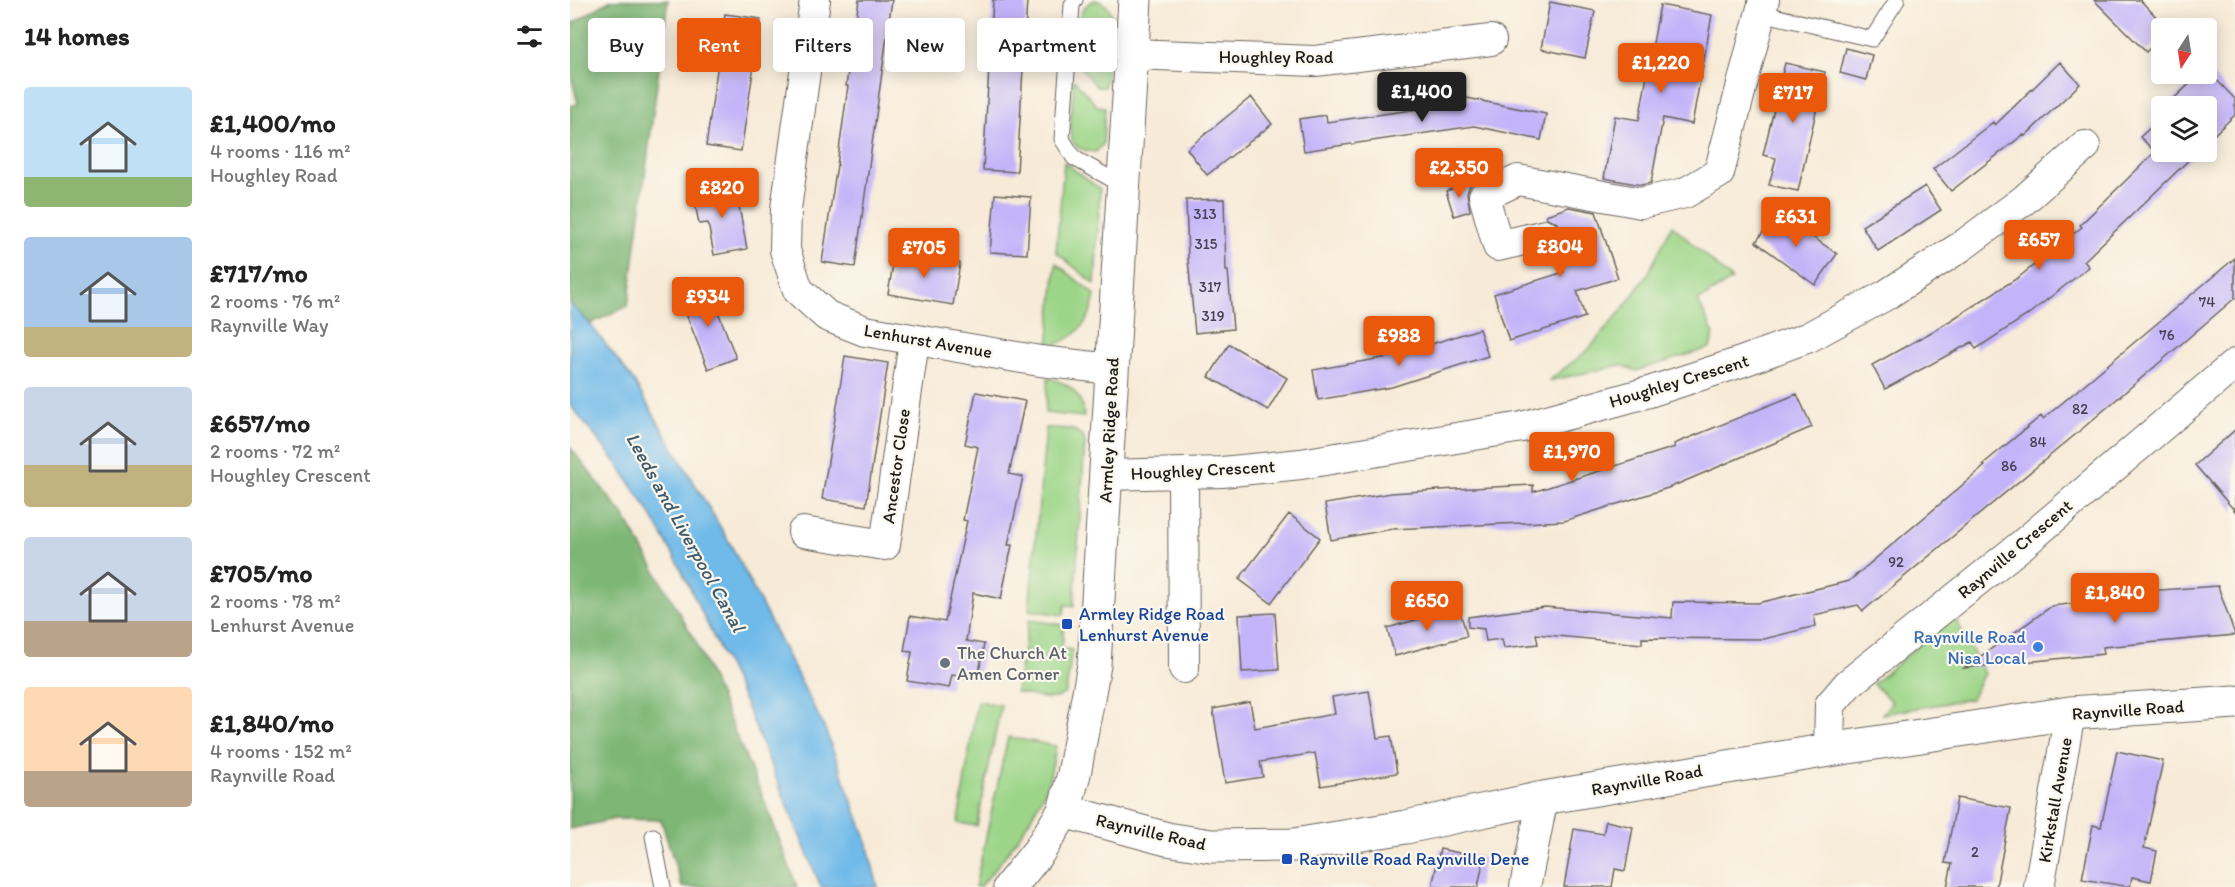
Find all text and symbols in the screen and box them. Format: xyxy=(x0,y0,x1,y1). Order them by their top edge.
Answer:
chip: Buy xyxy=(588,18,665,72)
chip: Rent xyxy=(677,18,761,72)
chip: Filters xyxy=(773,18,873,72)
chip: New xyxy=(885,18,965,72)
chip: Apartment xyxy=(977,18,1117,72)
north arrow xyxy=(2151,18,2217,84)
map controls xyxy=(2151,18,2217,162)
text: 14 homes xyxy=(24,20,130,52)
icon: filters xyxy=(513,20,546,53)
pin: £1,220 xyxy=(1612,43,1710,94)
street label: Houghley Road xyxy=(1219,46,1334,68)
text: £1,220 xyxy=(1632,50,1690,74)
pin: £1,400 xyxy=(1373,72,1471,123)
pin: £717 xyxy=(1757,73,1829,124)
text: £1,400 xyxy=(1391,79,1453,103)
text: £717 xyxy=(1773,80,1813,104)
button: layers xyxy=(2151,96,2217,162)
text: £1,400/mo xyxy=(210,107,336,139)
icon: home xyxy=(72,111,144,183)
text: 4 rooms · 116 m² xyxy=(210,139,350,163)
pin: £2,350 xyxy=(1410,148,1508,199)
text: £2,350 xyxy=(1429,155,1489,179)
text: Houghley Road xyxy=(210,163,337,187)
pin: £820 xyxy=(686,168,758,219)
text: £820 xyxy=(700,175,744,199)
pin: £631 xyxy=(1760,197,1832,248)
text: £631 xyxy=(1775,204,1817,228)
house number: 313 xyxy=(1193,205,1217,223)
pin: £657 xyxy=(2003,220,2075,271)
pin: £804 xyxy=(1524,227,1596,278)
text: £657 xyxy=(2018,227,2060,251)
pin: £705 xyxy=(888,228,960,279)
text: £804 xyxy=(1537,234,1583,258)
text: £705 xyxy=(902,235,946,259)
house number: 315 xyxy=(1194,235,1218,253)
text: £717/mo xyxy=(210,257,308,289)
icon: home xyxy=(72,261,144,333)
pin: £934 xyxy=(672,277,744,328)
house number: 317 xyxy=(1199,278,1222,296)
text: £934 xyxy=(686,284,730,308)
text: 2 rooms · 76 m² xyxy=(210,289,340,313)
house number: 74 xyxy=(2199,293,2215,311)
house number: 319 xyxy=(1202,307,1225,325)
text: Raynville Way xyxy=(210,313,328,337)
pin: £988 xyxy=(1363,316,1435,367)
street label: Lenhurst Avenue xyxy=(862,319,994,363)
text: £988 xyxy=(1377,323,1421,347)
house number: 76 xyxy=(2159,326,2175,344)
street label: Houghley Crescent xyxy=(1607,349,1752,413)
street label: Armley Ridge Road xyxy=(1094,357,1124,503)
house number: 82 xyxy=(2072,400,2088,418)
text: £657/mo xyxy=(210,407,310,439)
street label: Ancestor Close xyxy=(877,407,915,525)
icon: home xyxy=(72,411,144,483)
water label: Leeds and Liverpool Canal xyxy=(621,428,751,637)
pin: £1,970 xyxy=(1523,432,1621,483)
house number: 84 xyxy=(2029,433,2047,451)
text: 2 rooms · 72 m² xyxy=(210,439,340,463)
text: £1,970 xyxy=(1543,439,1601,463)
street label: Houghley Crescent xyxy=(1130,455,1276,485)
house number: 86 xyxy=(2001,457,2017,475)
text: Houghley Crescent xyxy=(210,463,371,487)
street label: Raynville Crescent xyxy=(1953,494,2077,603)
house number: 92 xyxy=(1888,553,1904,571)
text: £705/mo xyxy=(210,557,312,589)
icon: home xyxy=(72,561,144,633)
pin: £1,840 xyxy=(2066,573,2164,624)
text: £1,840 xyxy=(2085,580,2145,604)
pin: £650 xyxy=(1391,581,1463,632)
text: £650 xyxy=(1405,588,1449,612)
text: 2 rooms · 78 m² xyxy=(210,589,341,613)
place label: Armley Ridge Road Lenhurst Avenue xyxy=(1079,603,1225,646)
text: Lenhurst Avenue xyxy=(210,613,354,637)
marker: Armley Ridge Road Lenhurst Avenue xyxy=(1060,617,1074,631)
place label: Raynville Road Nisa Local xyxy=(1913,626,2026,669)
marker: Raynville Road Nisa Local xyxy=(2031,640,2045,654)
place label: The Church At Amen Corner xyxy=(957,642,1067,685)
marker: The Church At Amen Corner xyxy=(938,656,952,670)
street label: Raynville Road xyxy=(2071,695,2185,725)
text: £1,840/mo xyxy=(210,707,334,739)
icon: home xyxy=(72,711,144,783)
street label: Kirkstall Avenue xyxy=(2033,736,2077,864)
text: 4 rooms · 152 m² xyxy=(210,739,352,763)
street label: Raynville Road xyxy=(1590,759,1705,801)
text: Raynville Road xyxy=(210,763,335,787)
street label: Raynville Road xyxy=(1094,809,1209,855)
house number: 2 xyxy=(1971,843,1979,861)
place label: Raynville Road Raynville Dene xyxy=(1299,848,1529,870)
marker: Raynville Road Raynville Dene xyxy=(1280,852,1294,866)

